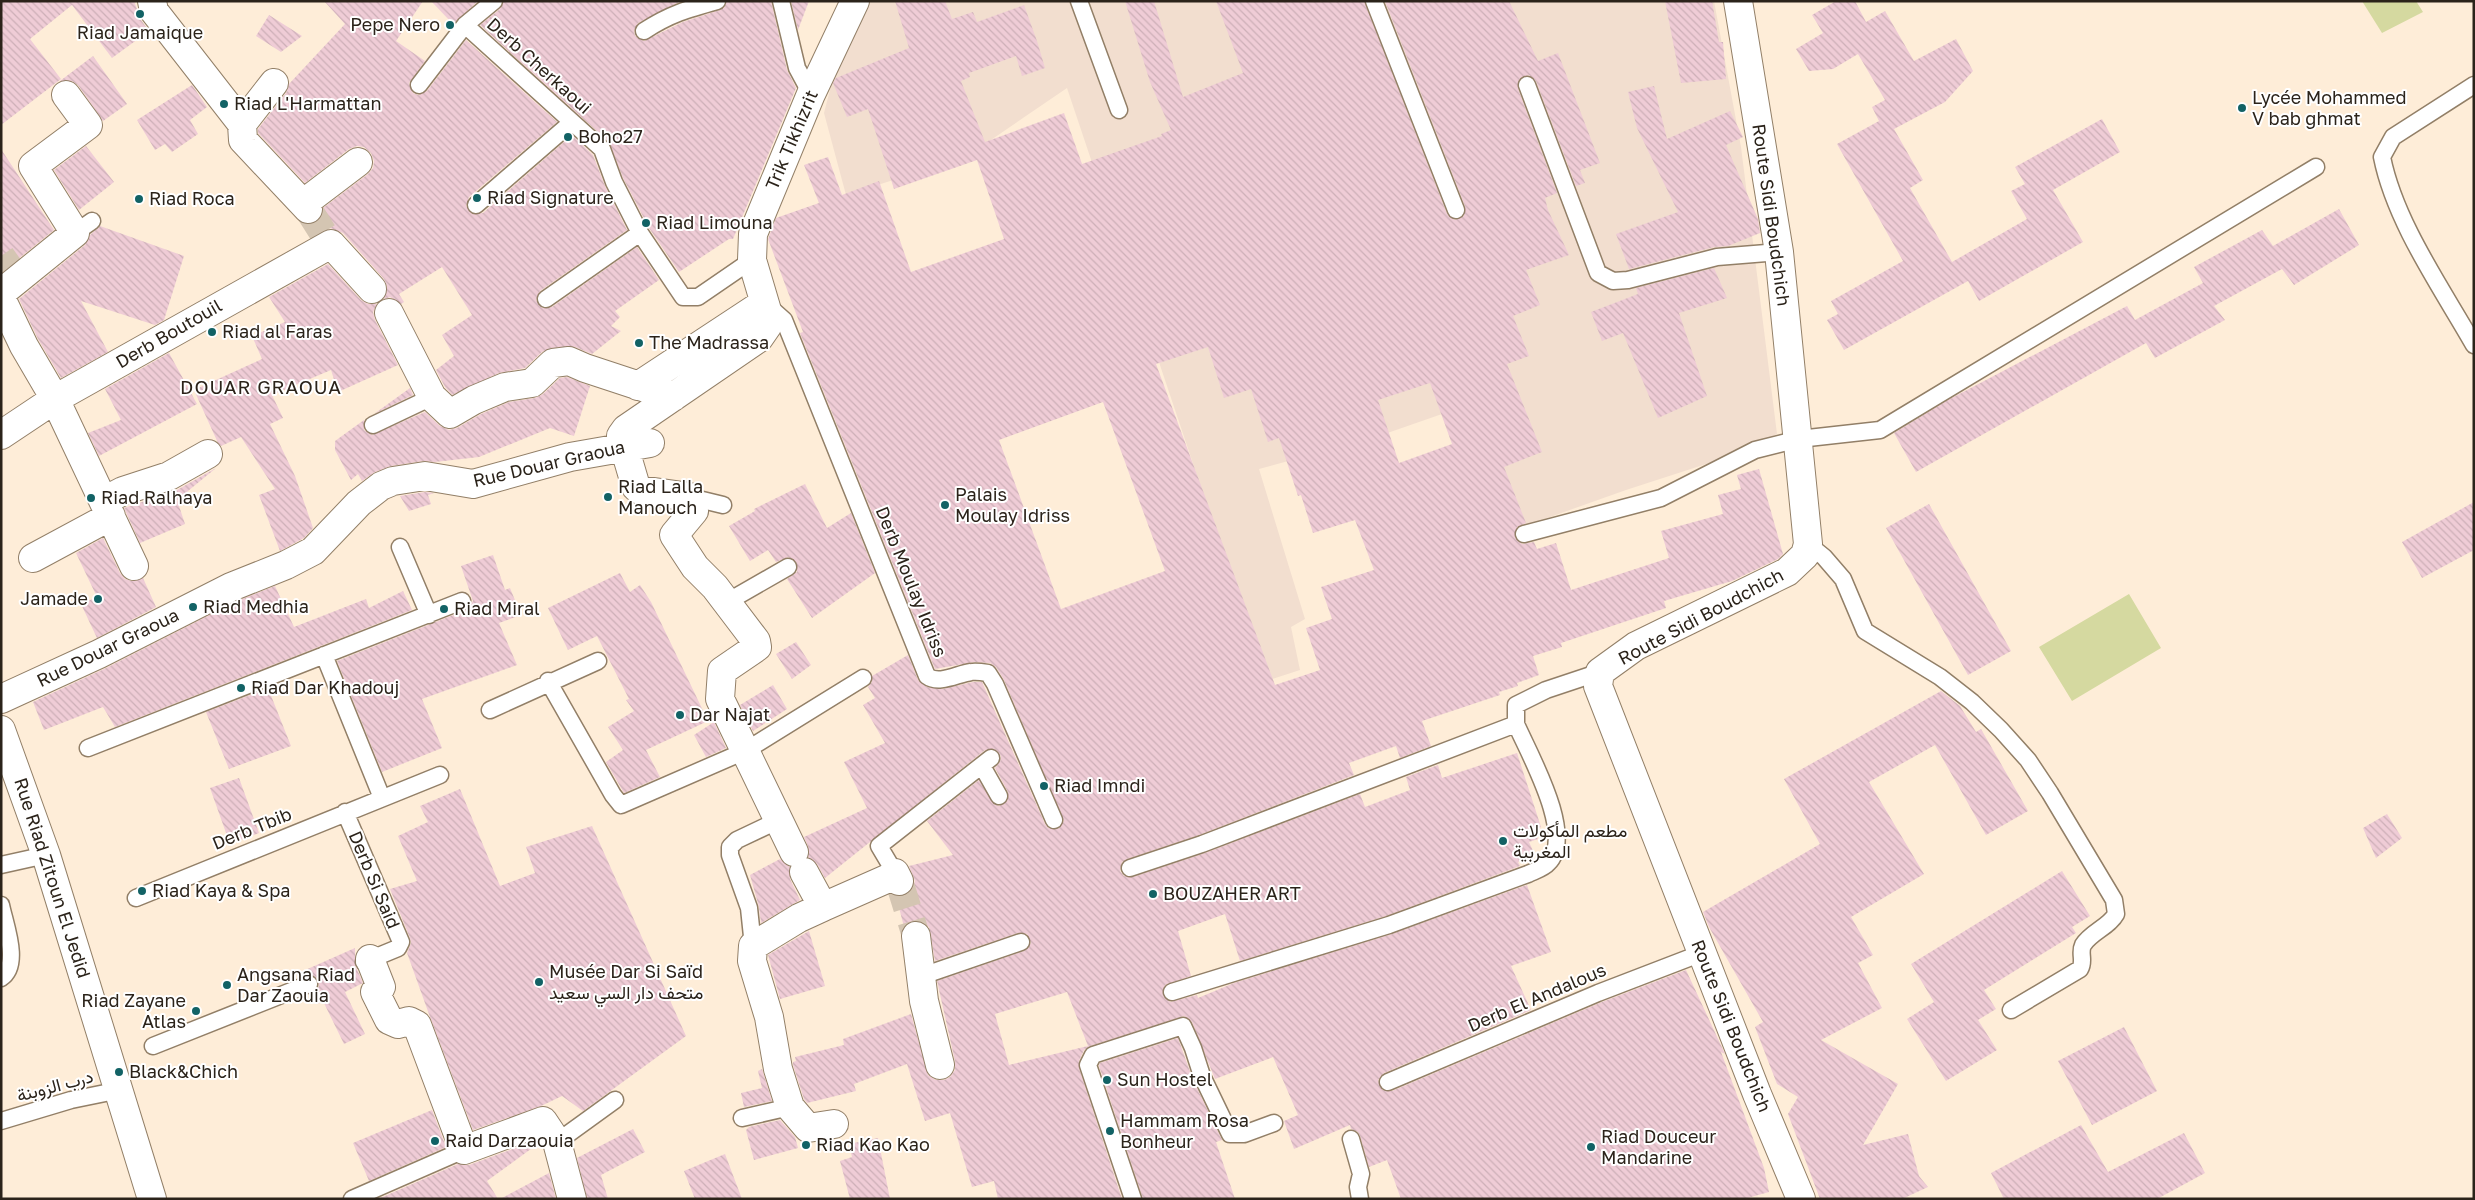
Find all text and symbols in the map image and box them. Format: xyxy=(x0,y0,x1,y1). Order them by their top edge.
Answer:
marker: Riad Jamaique xyxy=(134,8,146,20)
place label: Pepe Nero xyxy=(350,13,440,35)
street label: Derb Cherkaoui xyxy=(483,13,596,118)
marker: Pepe Nero xyxy=(444,19,456,31)
place label: Riad Jamaique xyxy=(77,21,203,43)
street label: Trik Tikhizrit xyxy=(760,86,822,193)
place label: Lycée Mohammed V bab ghmat xyxy=(2252,86,2407,129)
place label: Riad L'Harmattan xyxy=(234,92,381,114)
marker: Riad L'Harmattan xyxy=(218,98,230,110)
marker: Lycée Mohammed V bab ghmat xyxy=(2236,102,2248,114)
street label: Route Sidi Boudchich xyxy=(1748,122,1796,308)
place label: Boho27 xyxy=(578,125,643,147)
marker: Boho27 xyxy=(562,131,574,143)
place label: Riad Signature xyxy=(487,186,614,208)
place label: Riad Roca xyxy=(149,187,235,209)
marker: Riad Signature xyxy=(471,192,483,204)
marker: Riad Roca xyxy=(133,193,145,205)
place label: Riad Limouna xyxy=(656,211,773,233)
marker: Riad Limouna xyxy=(640,217,652,229)
street label: Derb Boutouil xyxy=(112,294,226,372)
place label: Riad al Faras xyxy=(222,320,332,342)
marker: Riad al Faras xyxy=(206,326,218,338)
place label: The Madrassa xyxy=(649,331,769,353)
marker: The Madrassa xyxy=(633,337,645,349)
district label: DOUAR GRAOUA xyxy=(180,375,342,398)
street label: Rue Douar Graoua xyxy=(471,435,627,491)
place label: Riad Lalla Manouch xyxy=(618,475,703,518)
place label: Palais Moulay Idriss xyxy=(955,483,1070,526)
place label: Riad Ralhaya xyxy=(101,486,212,508)
marker: Riad Lalla Manouch xyxy=(602,491,614,503)
marker: Riad Ralhaya xyxy=(85,492,97,504)
marker: Palais Moulay Idriss xyxy=(939,499,951,511)
street label: Derb Moulay Idriss xyxy=(872,503,952,660)
street label: Route Sidi Boudchich xyxy=(1614,563,1787,669)
place label: Jamade xyxy=(20,587,88,609)
marker: Jamade xyxy=(92,593,104,605)
place label: Riad Medhia xyxy=(203,595,309,617)
place label: Riad Miral xyxy=(454,597,540,619)
marker: Riad Medhia xyxy=(187,601,199,613)
street label: Rue Douar Graoua xyxy=(33,603,182,691)
marker: Riad Miral xyxy=(438,603,450,615)
place label: Riad Dar Khadouj xyxy=(251,676,399,698)
marker: Riad Dar Khadouj xyxy=(235,682,247,694)
place label: Dar Najat xyxy=(690,703,770,725)
marker: Dar Najat xyxy=(674,709,686,721)
place label: Riad Imndi xyxy=(1054,774,1145,796)
street label: Rue Riad Zitoun El Jedid xyxy=(10,775,96,981)
marker: Riad Imndi xyxy=(1038,780,1050,792)
street label: Derb Tbib xyxy=(209,802,295,854)
place label: مطعم المأكولات المغربية xyxy=(1513,819,1627,863)
street label: Derb Si Said xyxy=(344,827,405,932)
marker: مطعم المأكولات المغربية xyxy=(1497,835,1509,847)
place label: Riad Kaya & Spa xyxy=(152,879,290,901)
place label: BOUZAHER ART xyxy=(1163,882,1301,904)
marker: Riad Kaya & Spa xyxy=(136,885,148,897)
marker: BOUZAHER ART xyxy=(1147,888,1159,900)
street label: Route Sidi Boudchich xyxy=(1687,936,1777,1115)
street label: Derb El Andalous xyxy=(1464,958,1609,1036)
place label: Musée Dar Si Saïd متحف دار السي سعيد xyxy=(549,960,703,1008)
place label: Angsana Riad Dar Zaouia xyxy=(237,963,355,1006)
marker: Musée Dar Si Saïd متحف دار السي سعيد xyxy=(533,976,545,988)
marker: Angsana Riad Dar Zaouia xyxy=(221,979,233,991)
place label: Riad Zayane Atlas xyxy=(81,989,186,1032)
marker: Riad Zayane Atlas xyxy=(190,1005,202,1017)
place label: Black&Chich xyxy=(129,1060,238,1082)
street label: درب الزوبنة xyxy=(14,1064,96,1107)
marker: Black&Chich xyxy=(113,1066,125,1078)
place label: Sun Hostel xyxy=(1117,1068,1213,1090)
marker: Sun Hostel xyxy=(1101,1074,1113,1086)
place label: Hammam Rosa Bonheur xyxy=(1120,1109,1249,1152)
marker: Hammam Rosa Bonheur xyxy=(1104,1125,1116,1137)
place label: Riad Douceur Mandarine xyxy=(1601,1125,1716,1168)
place label: Raid Darzaouia xyxy=(445,1129,574,1151)
place label: Riad Kao Kao xyxy=(816,1133,930,1155)
marker: Raid Darzaouia xyxy=(429,1135,441,1147)
marker: Riad Kao Kao xyxy=(800,1139,812,1151)
marker: Riad Douceur Mandarine xyxy=(1585,1141,1597,1153)

